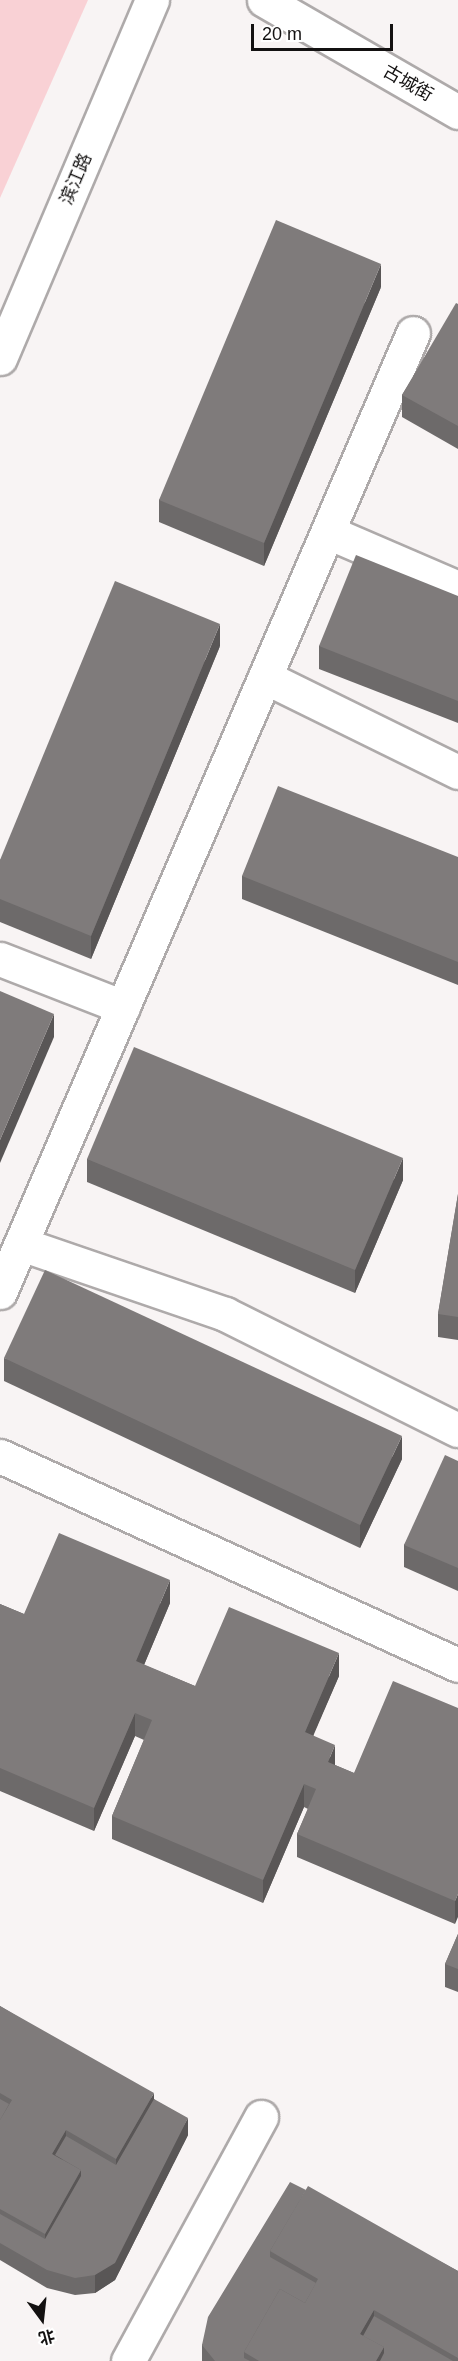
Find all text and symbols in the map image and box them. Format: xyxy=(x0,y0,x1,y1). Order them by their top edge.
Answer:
scale bar xyxy=(254,12,396,50)
text: 20 m xyxy=(262,24,302,44)
street label: 古城街 xyxy=(379,60,437,106)
street label: 滨江路 xyxy=(56,150,96,208)
north arrow xyxy=(12,2289,72,2349)
text: 北 xyxy=(37,2327,57,2347)

